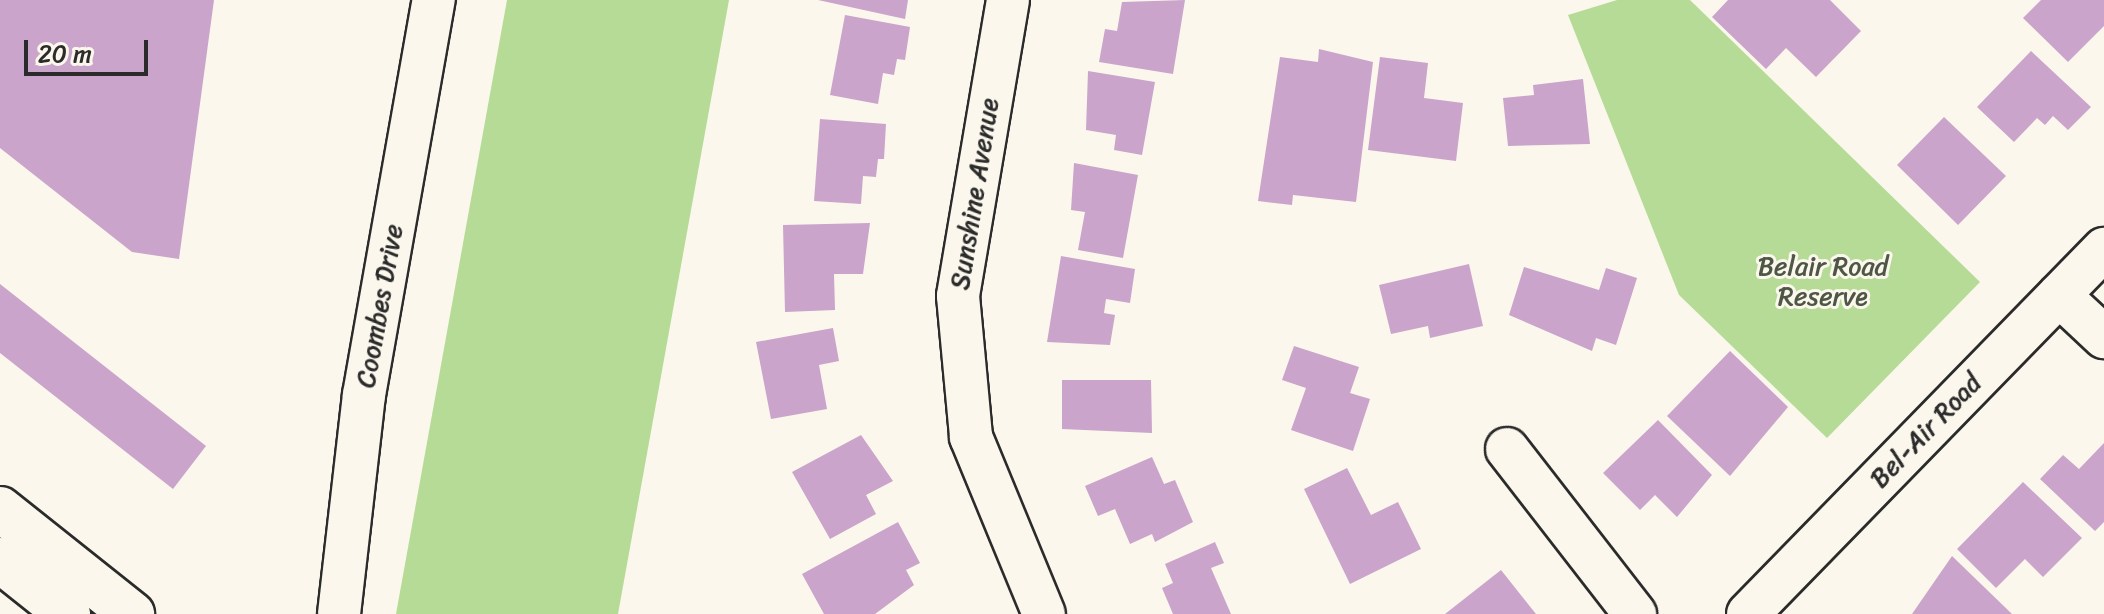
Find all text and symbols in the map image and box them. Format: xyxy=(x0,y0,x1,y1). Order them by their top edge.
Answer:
scale bar xyxy=(28,24,152,74)
text: 20 m xyxy=(38,33,92,75)
street label: Sunshine Avenue xyxy=(944,96,1006,292)
street label: Coombes Drive xyxy=(350,222,410,390)
park label: Belair Road Reserve xyxy=(1758,251,1888,312)
street label: Bel-Air Road xyxy=(1864,367,1988,495)

